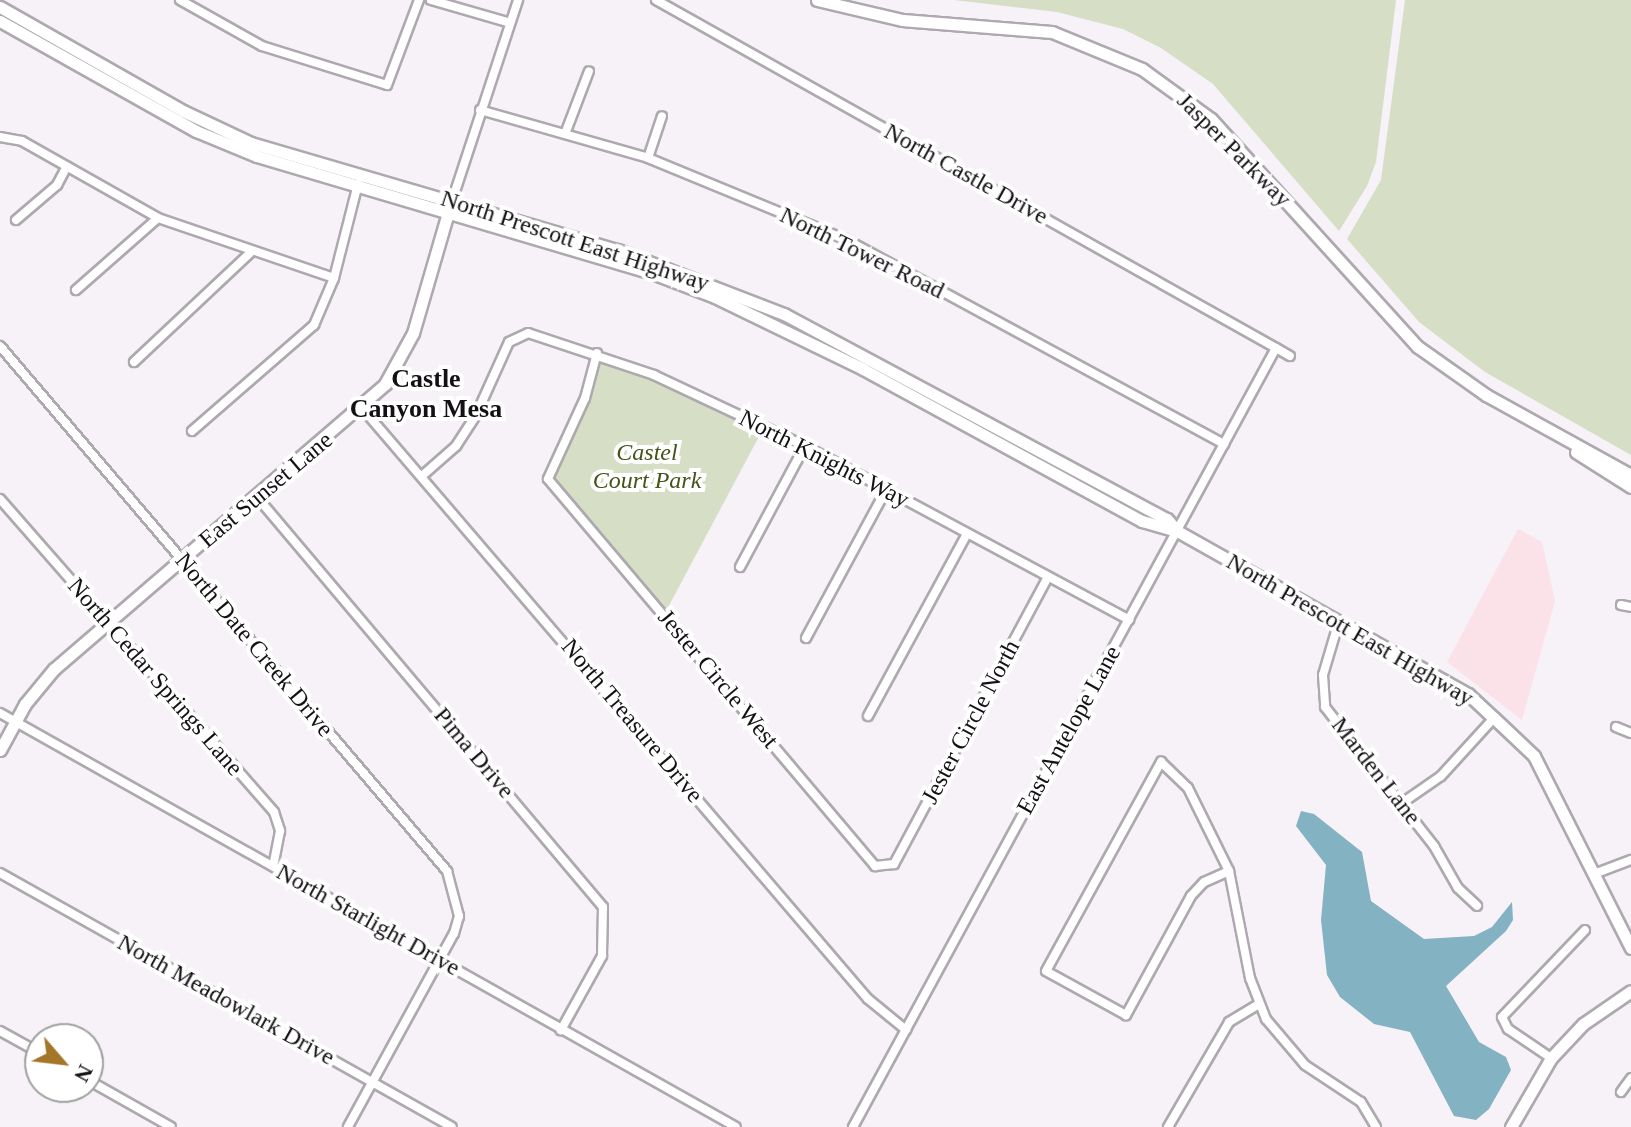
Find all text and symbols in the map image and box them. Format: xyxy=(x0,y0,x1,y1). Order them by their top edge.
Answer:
street label: Jasper Parkway xyxy=(1171,87,1297,213)
street label: North Castle Drive xyxy=(879,117,1053,231)
street label: North Prescott East Highway xyxy=(437,184,713,298)
street label: North Tower Road xyxy=(775,201,949,305)
district label: Castle Canyon Mesa xyxy=(350,363,502,424)
street label: North Knights Way xyxy=(734,404,914,514)
street label: East Sunset Lane xyxy=(193,426,339,554)
park label: Castel Court Park xyxy=(593,439,701,495)
street label: North Date Creek Drive xyxy=(169,547,339,743)
street label: North Prescott East Highway xyxy=(1221,547,1479,713)
street label: North Cedar Springs Lane xyxy=(61,572,249,782)
street label: Jester Circle West xyxy=(651,604,785,754)
street label: North Treasure Drive xyxy=(555,633,709,809)
street label: Jester Circle North xyxy=(916,635,1026,809)
street label: East Antelope Lane xyxy=(1011,640,1127,820)
street label: Pima Drive xyxy=(428,702,520,804)
street label: Marden Lane xyxy=(1325,711,1427,831)
street label: North Starlight Drive xyxy=(271,858,465,982)
street label: North Meadowlark Drive xyxy=(112,928,340,1072)
north arrow xyxy=(24,1023,104,1103)
text: N xyxy=(69,1061,99,1086)

